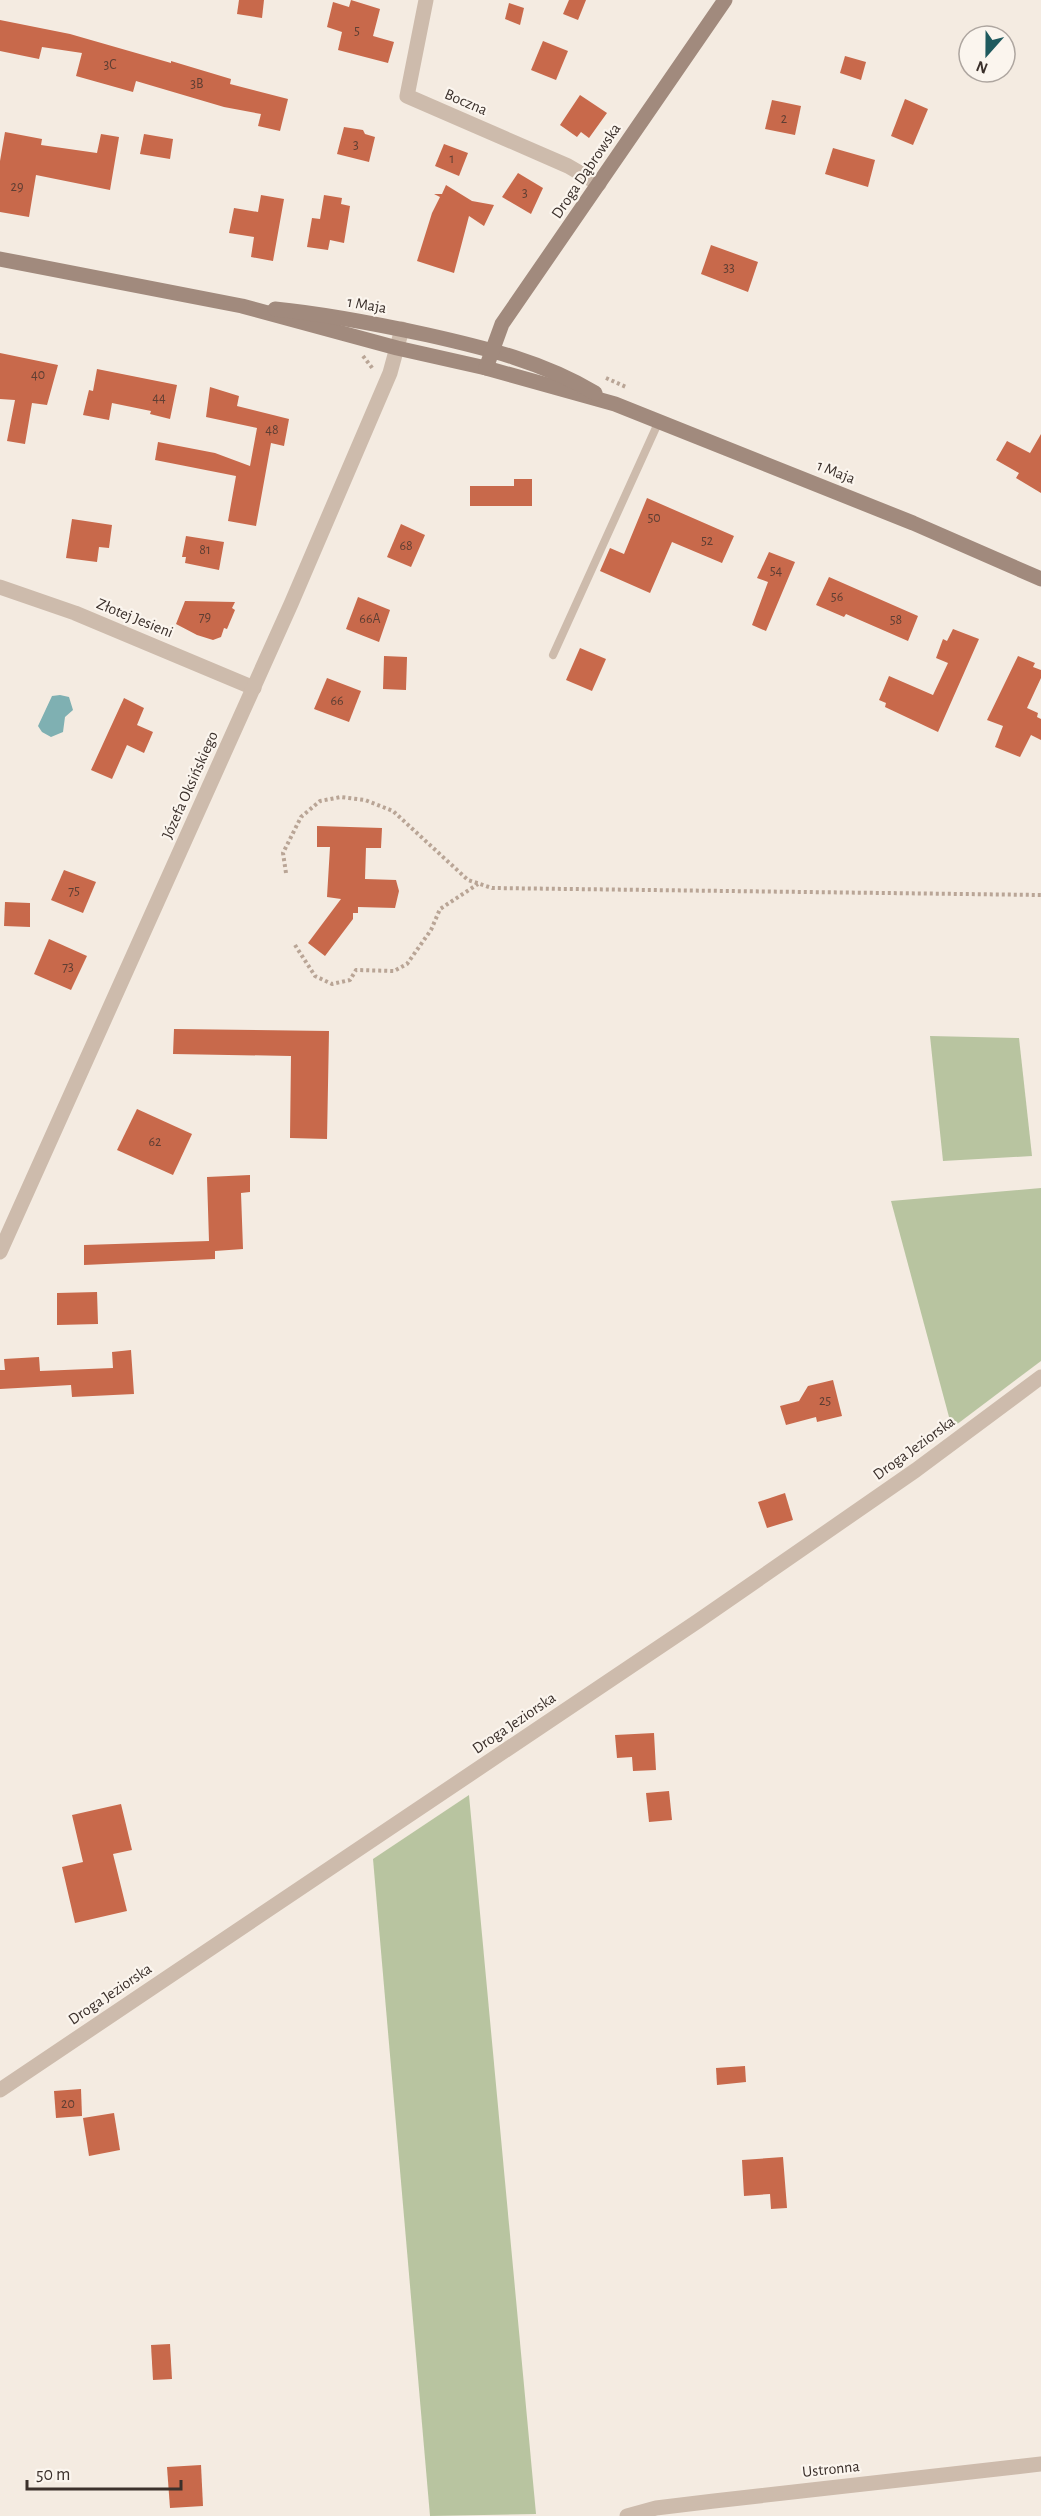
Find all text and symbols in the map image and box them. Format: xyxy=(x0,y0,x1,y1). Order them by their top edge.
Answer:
house number: 5 xyxy=(354,24,360,38)
north arrow xyxy=(957,24,1017,84)
house number: 3C xyxy=(103,58,117,72)
text: N xyxy=(974,58,990,77)
house number: 3B xyxy=(190,77,204,91)
street label: Boczna xyxy=(442,86,490,118)
house number: 2 xyxy=(781,112,787,126)
street label: Droga Dąbrowska xyxy=(548,121,624,221)
house number: 3 xyxy=(353,138,359,152)
house number: 1 xyxy=(450,152,454,166)
house number: 29 xyxy=(11,180,23,194)
house number: 3 xyxy=(522,186,528,200)
house number: 33 xyxy=(723,261,735,275)
street label: 1 Maja xyxy=(346,294,388,317)
house number: 40 xyxy=(31,368,45,382)
house number: 44 xyxy=(152,391,166,405)
house number: 48 xyxy=(265,423,279,437)
street label: 1 Maja xyxy=(814,457,857,488)
house number: 50 xyxy=(647,511,661,525)
house number: 52 xyxy=(701,534,713,548)
house number: 68 xyxy=(399,539,413,553)
house number: 81 xyxy=(199,543,211,557)
house number: 54 xyxy=(770,564,783,578)
house number: 56 xyxy=(831,590,843,604)
street label: Złotej Jesieni xyxy=(94,595,176,642)
house number: 79 xyxy=(199,610,211,624)
house number: 66A xyxy=(359,612,381,626)
house number: 58 xyxy=(890,613,902,627)
house number: 66 xyxy=(330,694,344,708)
street label: Józefa Oksińskiego xyxy=(159,729,221,841)
house number: 75 xyxy=(68,884,80,898)
house number: 73 xyxy=(62,960,74,974)
house number: 62 xyxy=(149,1135,161,1149)
house number: 25 xyxy=(819,1394,831,1408)
street label: Droga Jeziorska xyxy=(870,1413,958,1483)
street label: Droga Jeziorska xyxy=(469,1689,559,1757)
street label: Droga Jeziorska xyxy=(65,1960,155,2028)
house number: 20 xyxy=(61,2097,75,2111)
scale bar xyxy=(27,2453,182,2491)
street label: Ustronna xyxy=(802,2458,860,2480)
text: 50 m xyxy=(36,2466,70,2484)

